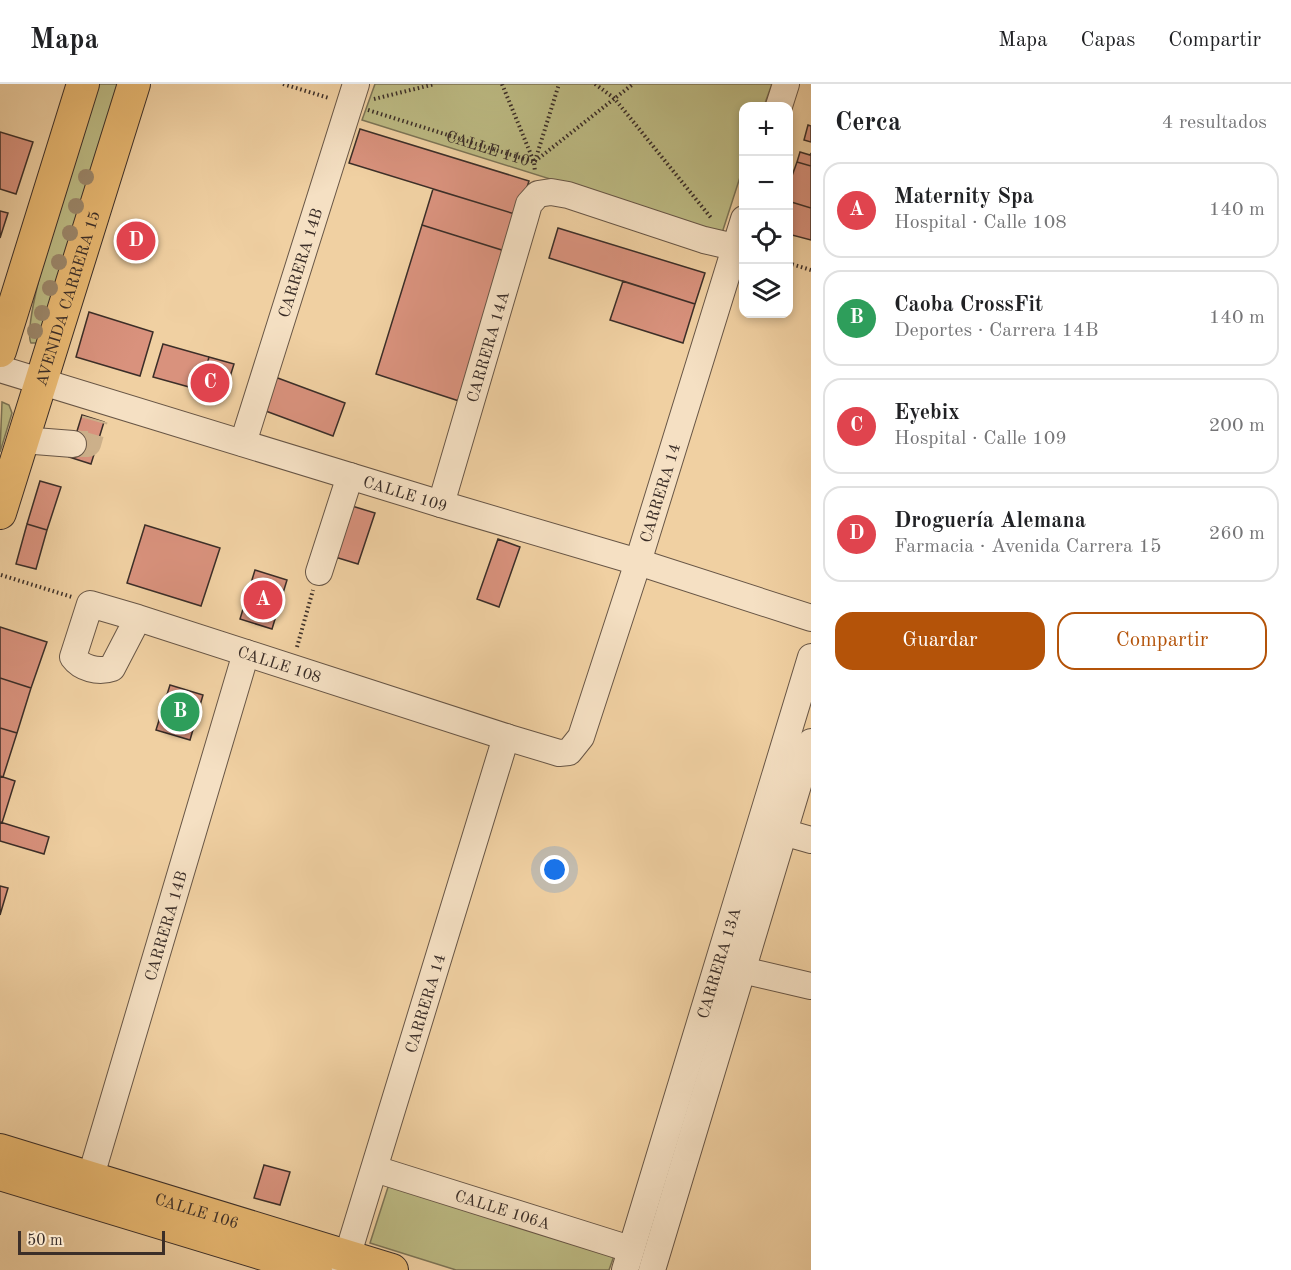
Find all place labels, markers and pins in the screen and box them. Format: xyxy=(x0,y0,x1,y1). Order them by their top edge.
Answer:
pin: D xyxy=(116,218,156,264)
pin: C xyxy=(190,360,230,406)
pin: A xyxy=(244,578,282,622)
pin: B xyxy=(160,690,200,734)

